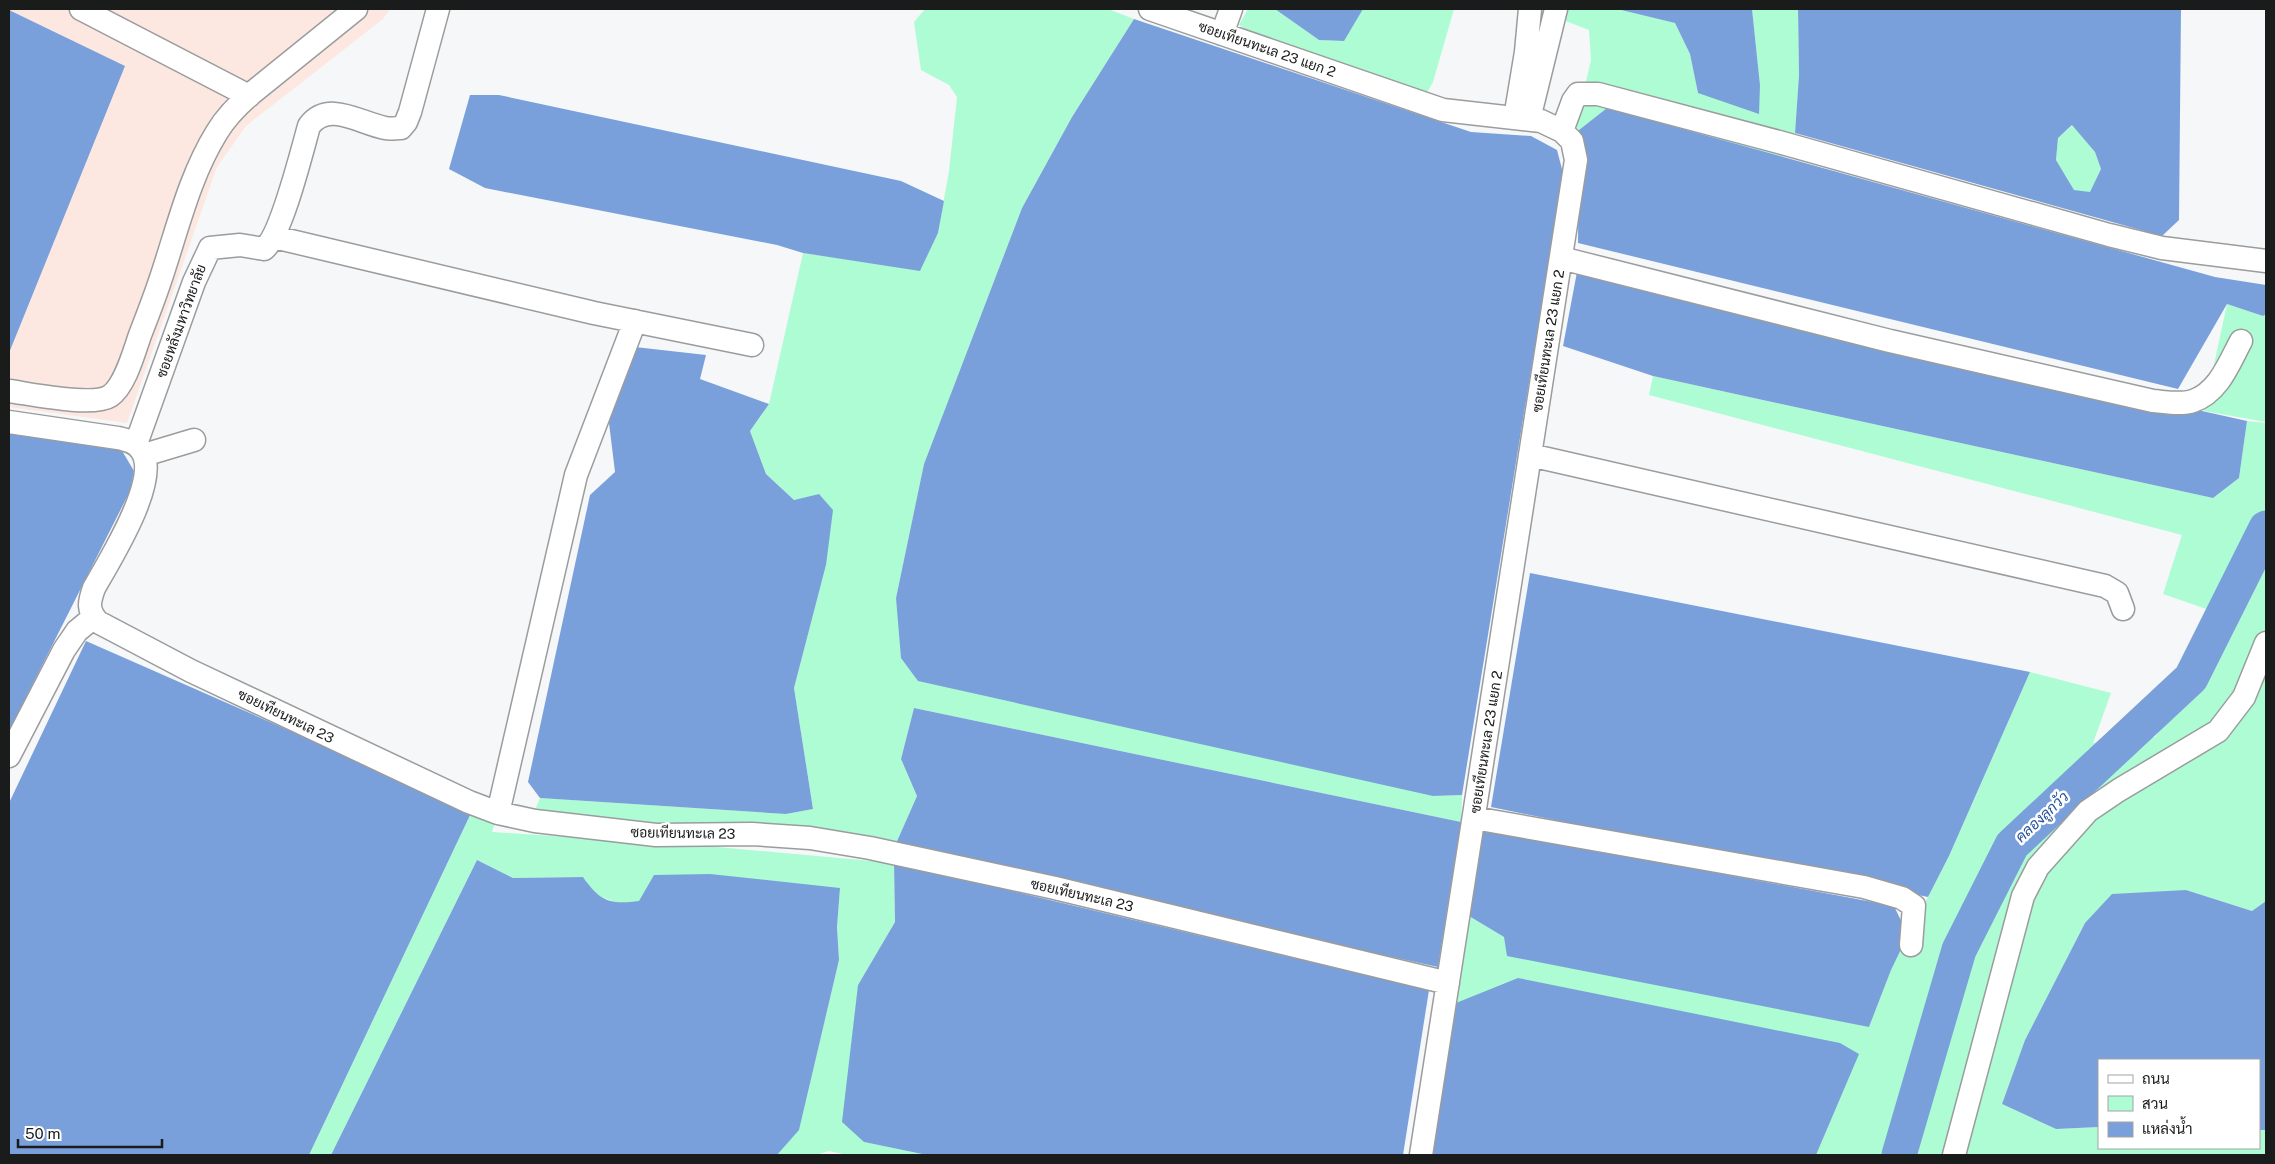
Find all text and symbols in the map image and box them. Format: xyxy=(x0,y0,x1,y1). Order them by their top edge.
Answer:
street label: ซอยเทียนทะเล 23 แยก 2 xyxy=(1196,17,1338,80)
street label: ซอยหลังมหาวิทยาลัย xyxy=(153,262,209,380)
street label: ซอยเทียนทะเล 23 แยก 2 xyxy=(1528,268,1567,414)
street label: ซอยเทียนทะเล 23 แยก 2 xyxy=(1466,669,1505,815)
street label: ซอยเทียนทะเล 23 xyxy=(235,685,337,746)
water label: คลองลูกวัว xyxy=(2012,788,2073,847)
street label: ซอยเทียนทะเล 23 xyxy=(630,823,736,842)
street label: ซอยเทียนทะเล 23 xyxy=(1029,874,1135,915)
legend xyxy=(2098,1059,2260,1149)
text: ถนน xyxy=(2142,1070,2170,1087)
text: สวน xyxy=(2142,1095,2168,1112)
scale bar xyxy=(18,1116,161,1148)
text: แหล่งน้ำ xyxy=(2142,1116,2193,1137)
text: 50 m xyxy=(25,1125,60,1142)

